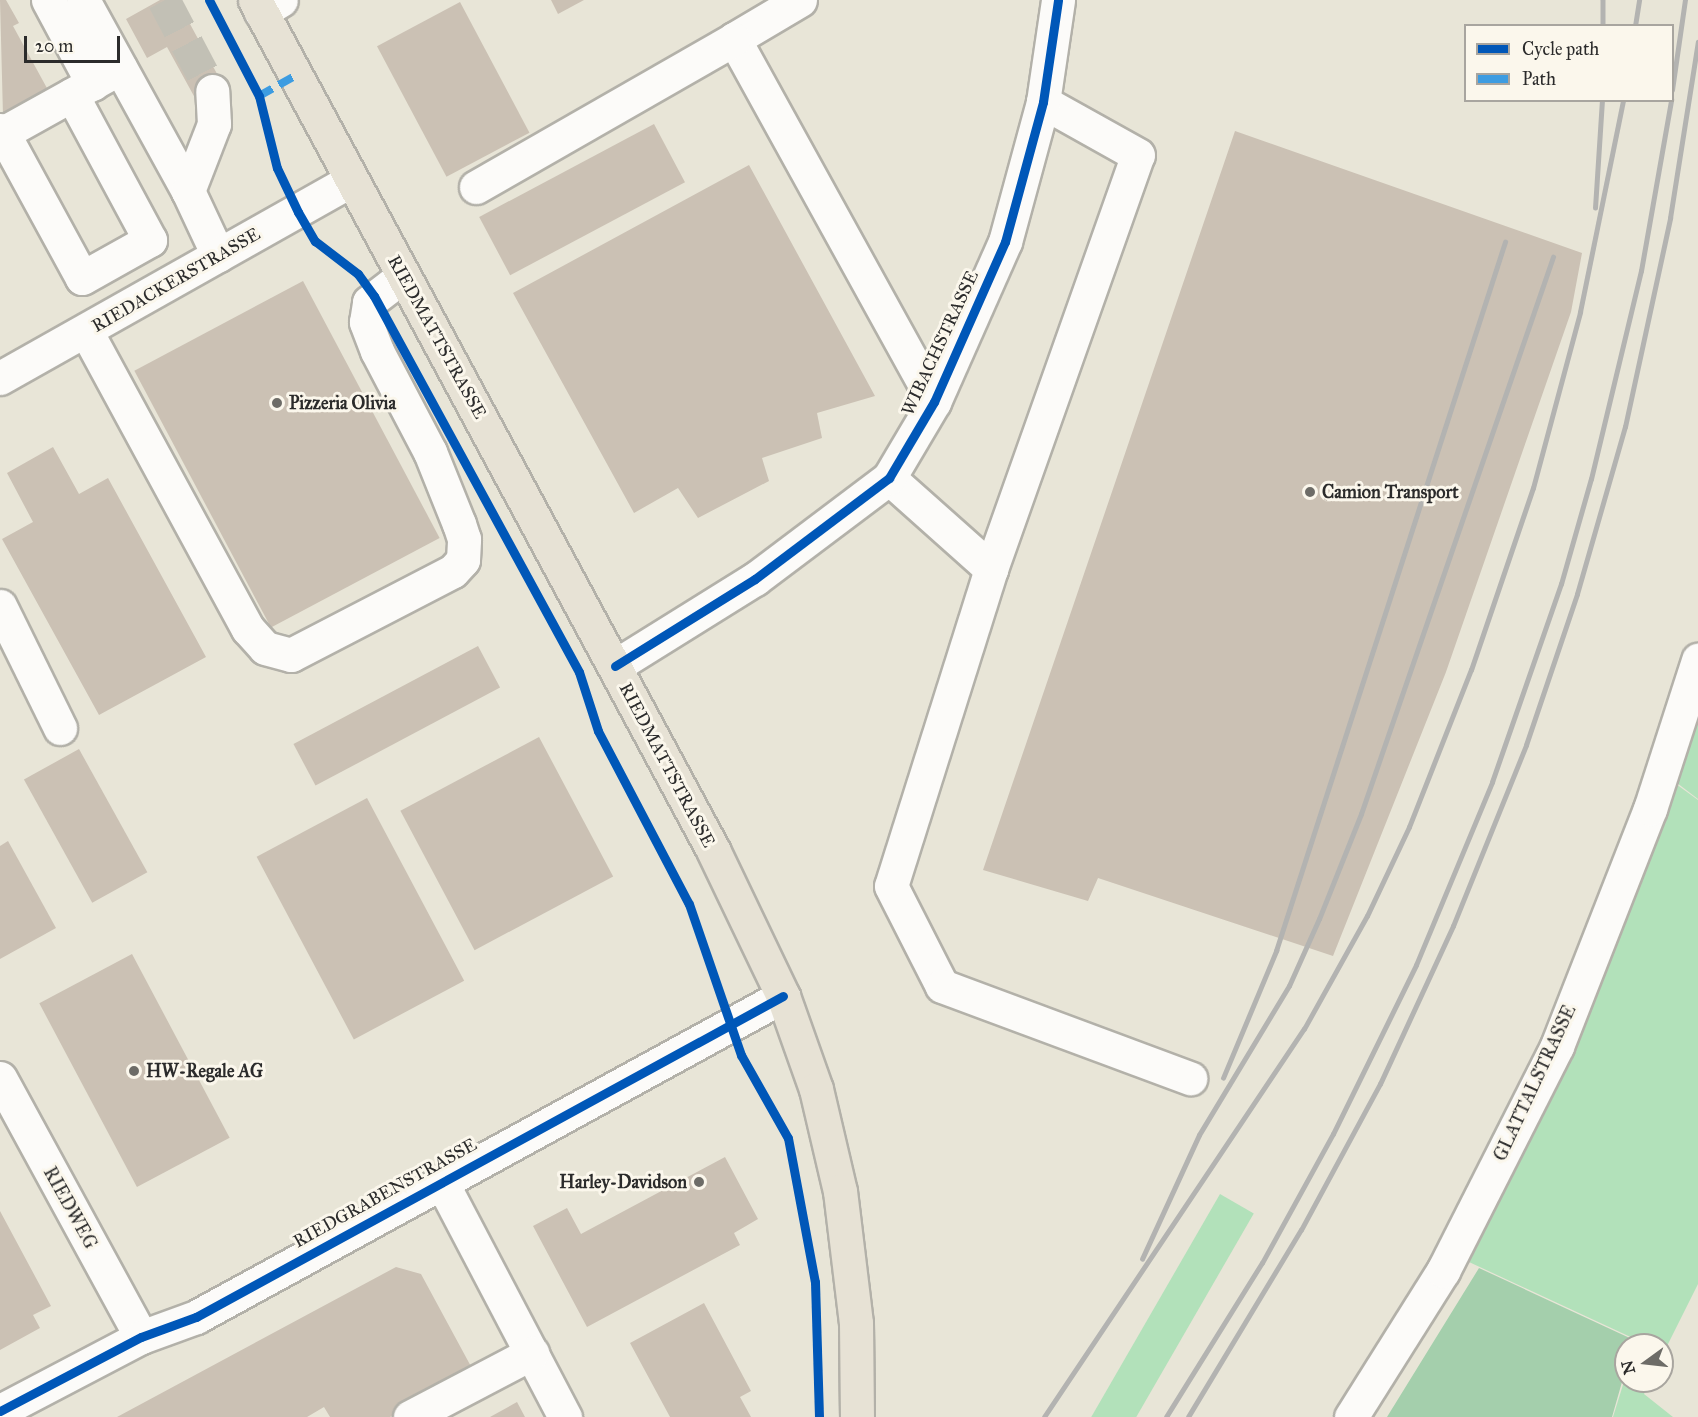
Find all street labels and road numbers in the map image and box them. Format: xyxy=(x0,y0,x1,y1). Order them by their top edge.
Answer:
street label: RIEDACKERSTRASSE xyxy=(88,223,264,337)
street label: RIEDMATTSTRASSE xyxy=(383,252,491,422)
street label: WIBACHSTRASSE xyxy=(897,267,983,419)
street label: RIEDMATTSTRASSE xyxy=(614,679,720,851)
street label: GLATTALSTRASSE xyxy=(1489,1002,1581,1164)
street label: RIEDGRABENSTRASSE xyxy=(290,1134,480,1252)
street label: RIEDWEG xyxy=(39,1163,101,1253)

